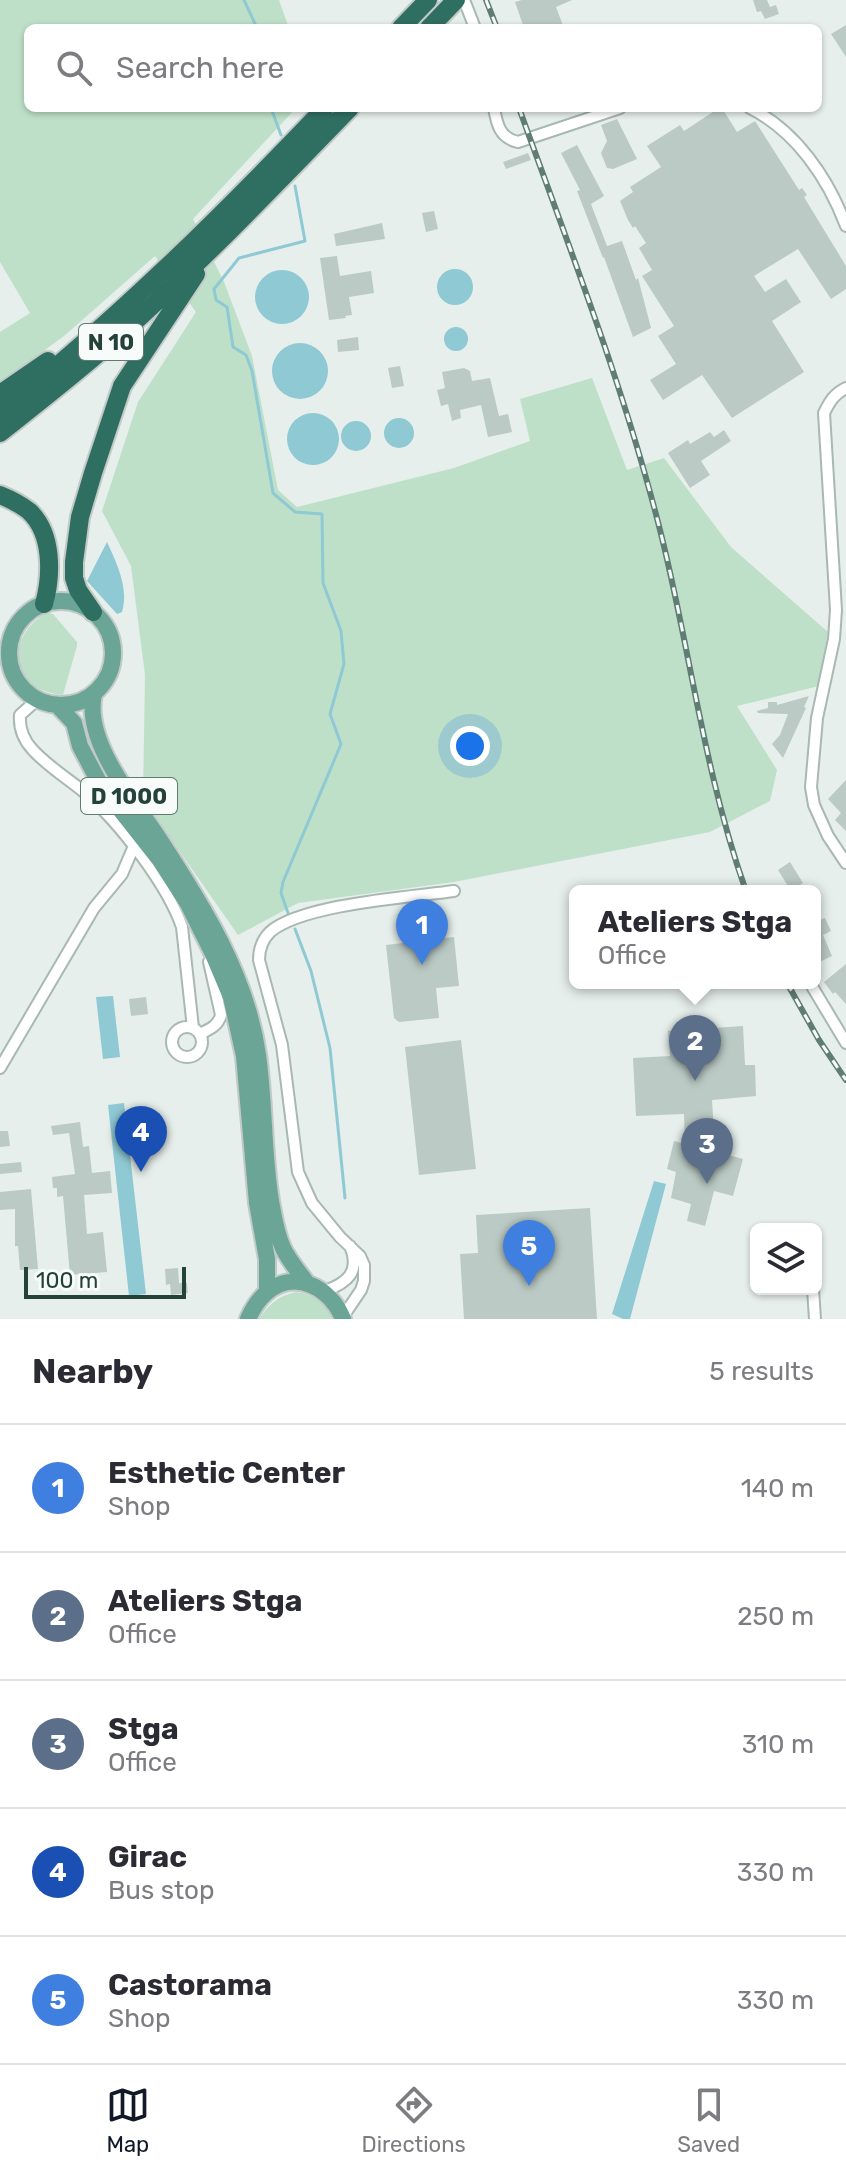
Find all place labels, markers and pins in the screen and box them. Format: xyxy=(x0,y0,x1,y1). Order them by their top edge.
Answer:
pin: 1 xyxy=(396,899,448,965)
pin: 2 xyxy=(669,1015,721,1081)
pin: 4 xyxy=(115,1106,167,1172)
pin: 3 xyxy=(681,1118,733,1184)
pin: 5 xyxy=(503,1220,555,1286)

